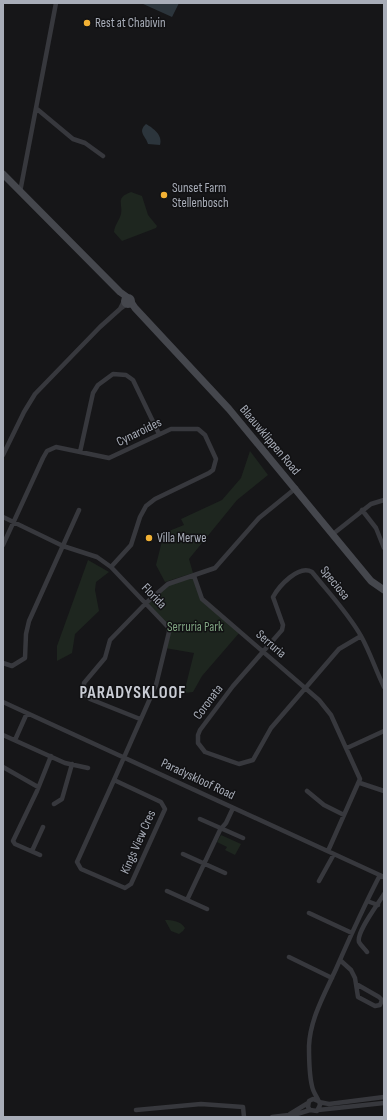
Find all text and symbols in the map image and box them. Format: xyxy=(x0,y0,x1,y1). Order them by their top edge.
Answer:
place label: Rest at Chabivin xyxy=(95,15,166,31)
marker: Rest at Chabivin xyxy=(82,18,92,28)
place label: Sunset Farm Stellenbosch xyxy=(172,180,229,211)
marker: Sunset Farm Stellenbosch xyxy=(159,190,169,200)
street label: Blaauwklippen Road xyxy=(236,402,304,478)
street label: Cynaroides xyxy=(114,414,165,450)
place label: Villa Merwe xyxy=(157,530,207,546)
marker: Villa Merwe xyxy=(144,533,154,543)
street label: Speciosa xyxy=(317,563,353,603)
street label: Florida xyxy=(138,580,170,612)
park label: Serruria Park xyxy=(167,619,223,635)
street label: Serruria xyxy=(253,627,289,661)
street label: Coronata xyxy=(190,681,226,723)
district label: PARADYSKLOOF xyxy=(80,683,186,703)
street label: Paradyskloof Road xyxy=(159,755,237,803)
street label: Kings View Cres xyxy=(117,807,159,876)

